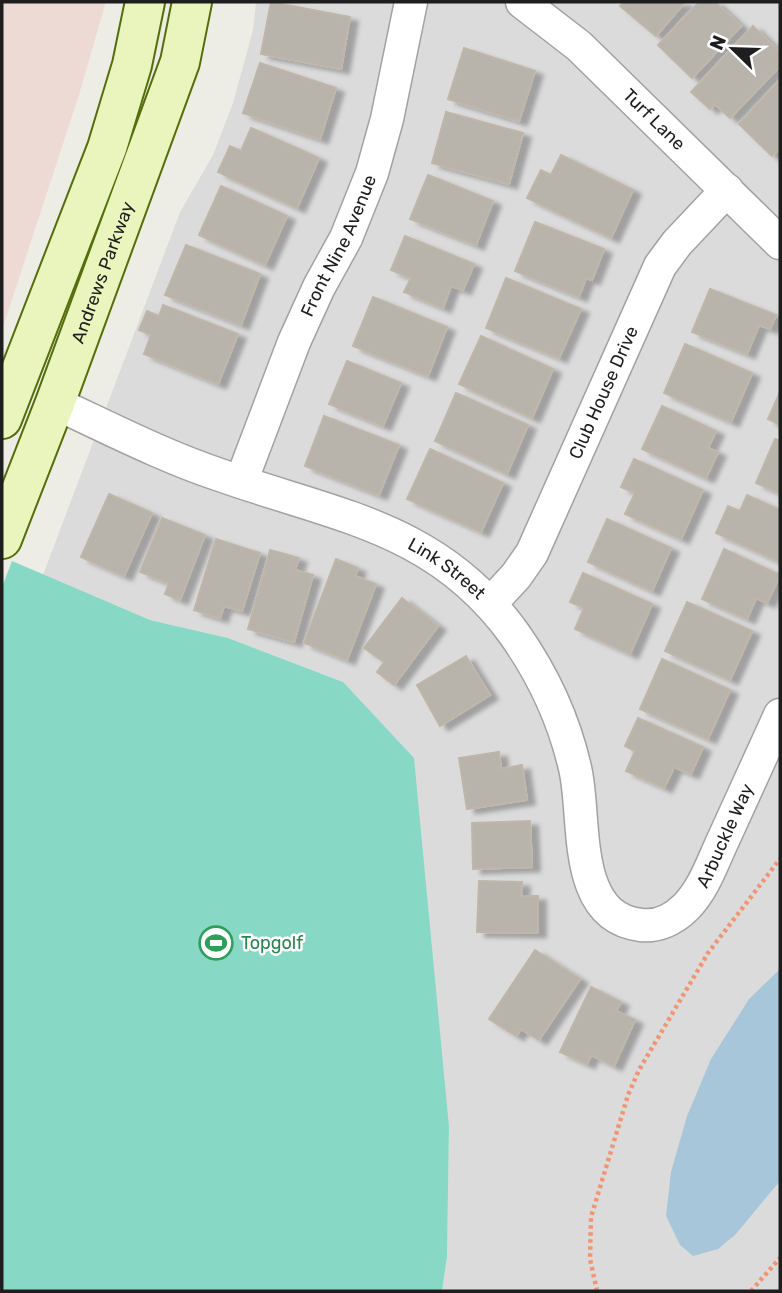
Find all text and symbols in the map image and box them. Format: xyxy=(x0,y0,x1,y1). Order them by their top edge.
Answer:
north arrow xyxy=(698,14,768,84)
text: N xyxy=(705,32,731,53)
street label: Turf Lane xyxy=(618,84,690,155)
street label: Front Nine Avenue xyxy=(296,172,381,320)
street label: Andrews Parkway xyxy=(67,198,139,346)
street label: Club House Drive xyxy=(564,322,643,462)
street label: Link Street xyxy=(404,533,490,604)
street label: Arbuckle Way xyxy=(692,780,758,892)
sports icon: Topgolf xyxy=(197,924,235,962)
place label: Topgolf xyxy=(241,932,303,954)

